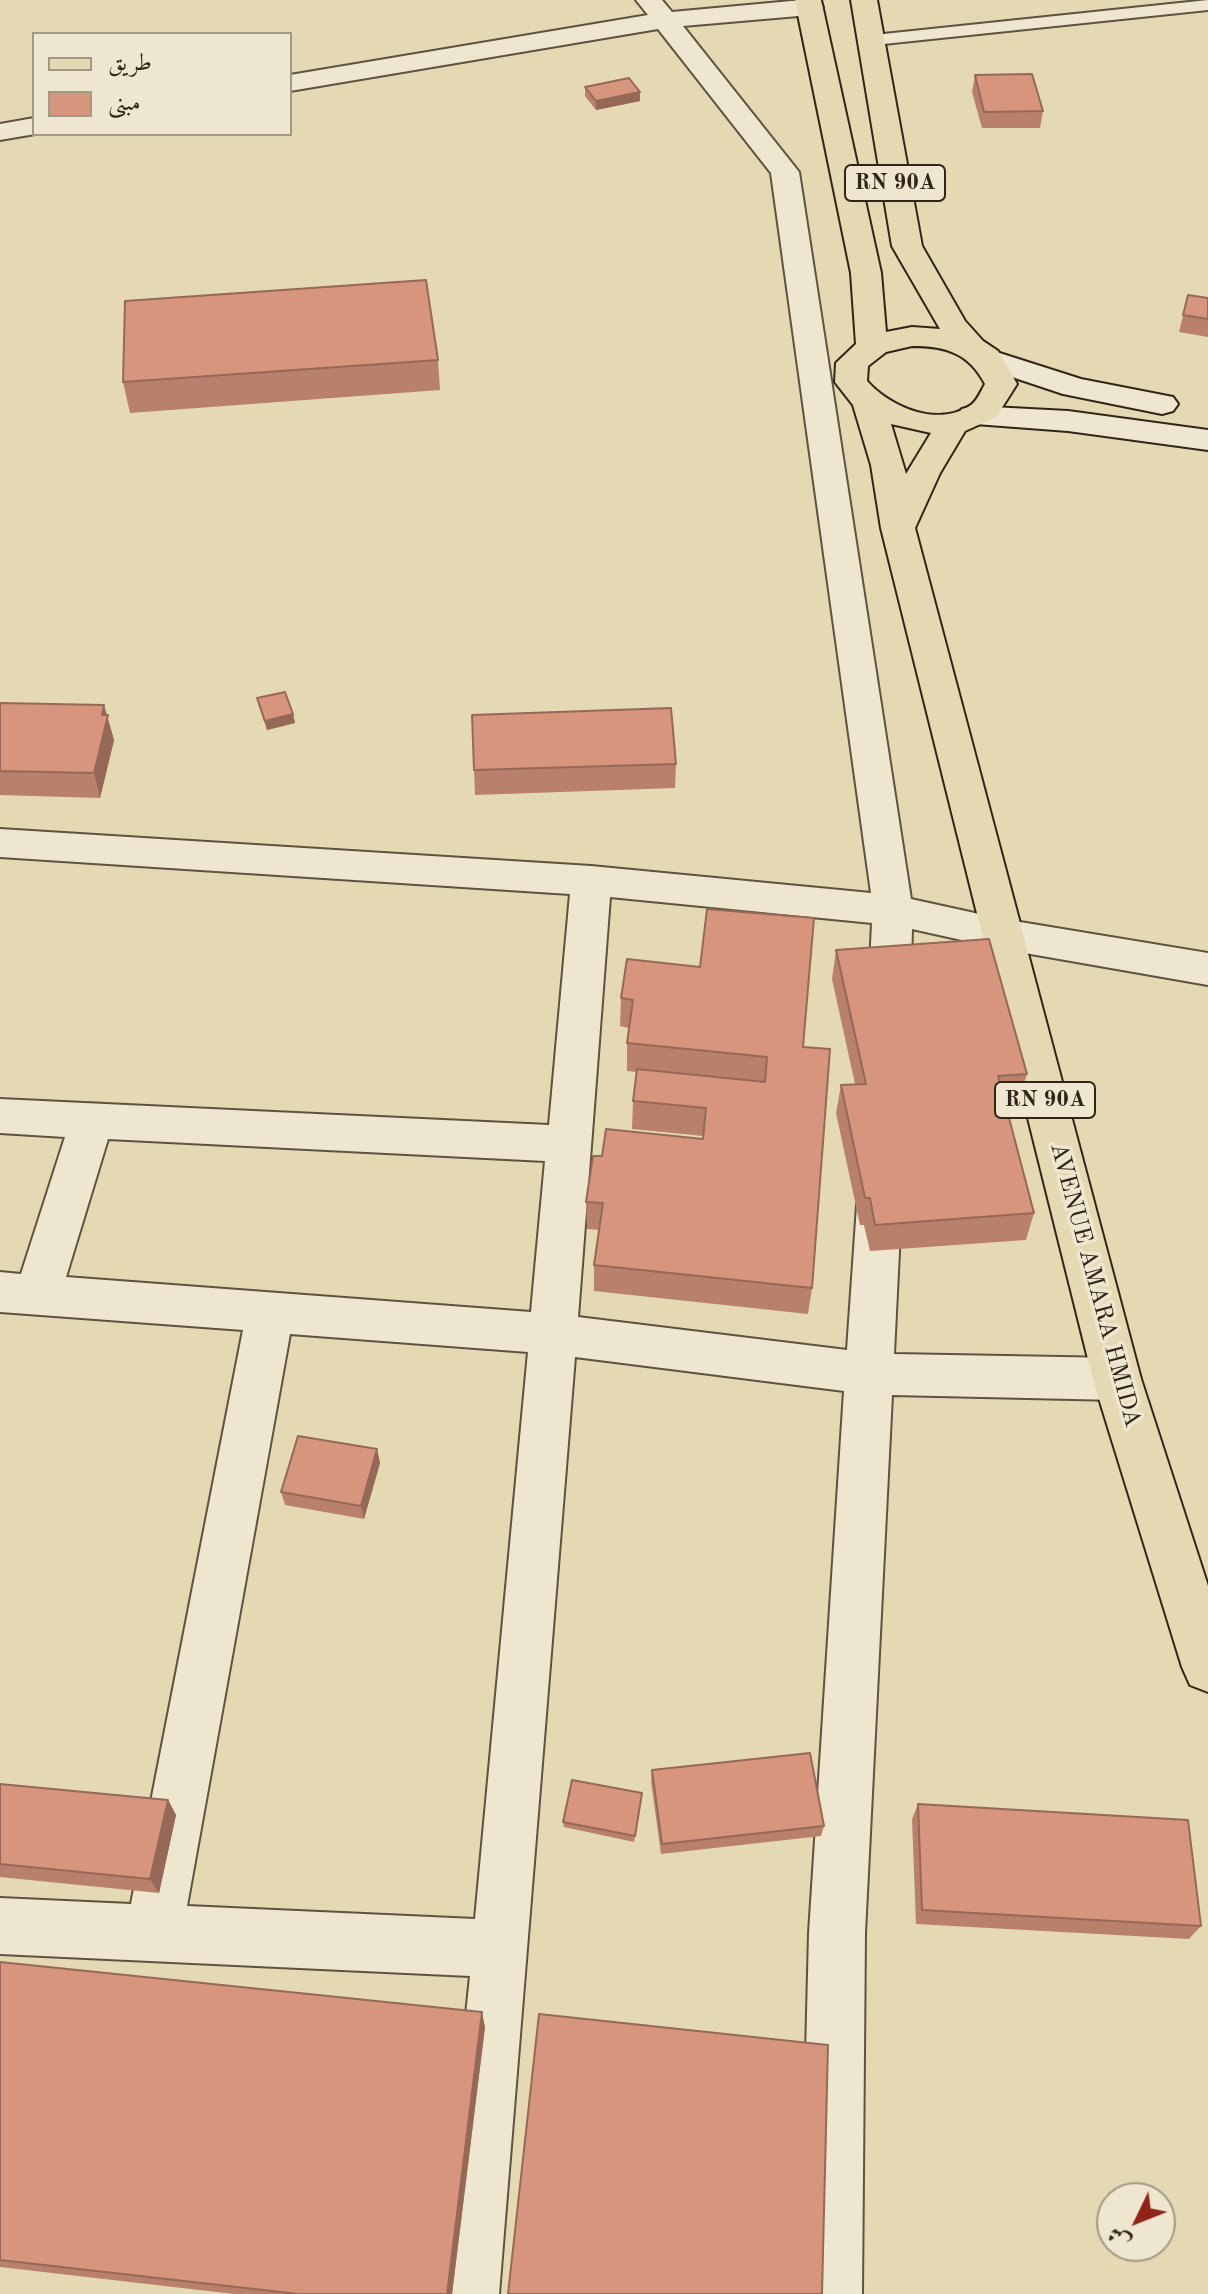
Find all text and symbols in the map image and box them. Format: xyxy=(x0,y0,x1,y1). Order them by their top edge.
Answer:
legend xyxy=(32,32,292,136)
text: طريق xyxy=(108,52,152,76)
text: مبنى xyxy=(108,92,141,116)
road number: RN 90A xyxy=(845,165,945,201)
road number: RN 90A xyxy=(995,1082,1095,1118)
street label: AVENUE AMARA HMIDA xyxy=(1043,1140,1147,1430)
north arrow xyxy=(1096,2182,1176,2262)
text: ش xyxy=(1104,2222,1135,2252)

